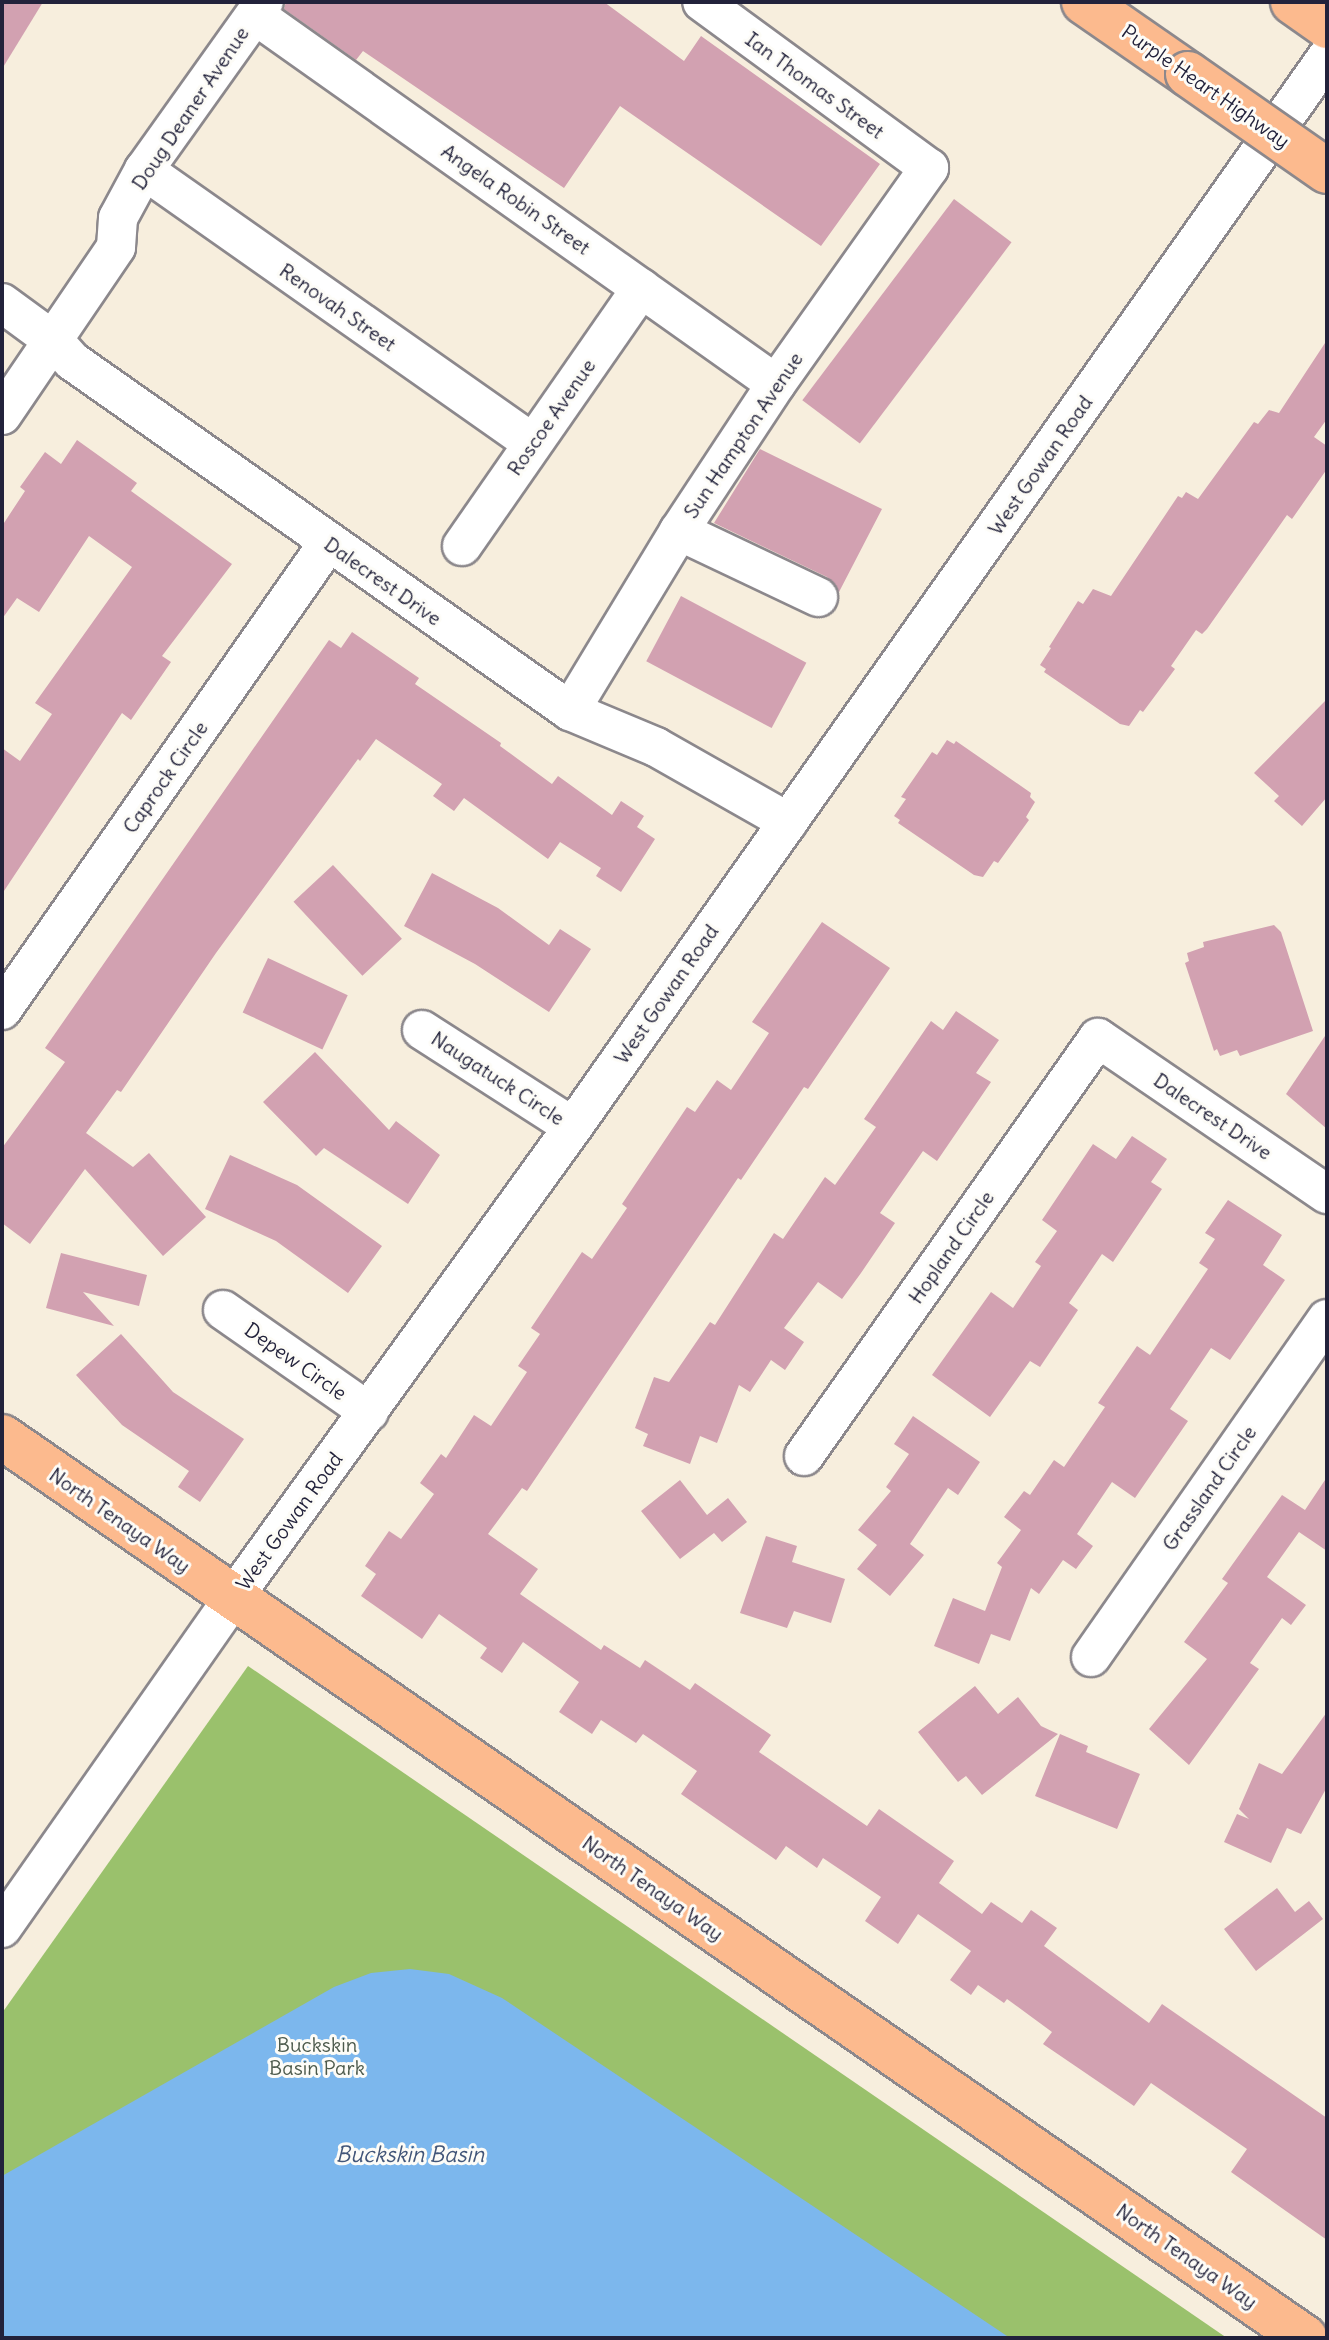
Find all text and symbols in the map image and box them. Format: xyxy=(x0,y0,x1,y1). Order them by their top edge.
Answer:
street label: Purple Heart Highway xyxy=(1118,19,1294,153)
street label: Doug Deaner Avenue xyxy=(126,22,254,194)
street label: Ian Thomas Street xyxy=(741,27,889,143)
street label: Angela Robin Street xyxy=(437,139,595,259)
street label: Renovah Street xyxy=(275,258,401,356)
street label: Sun Hampton Avenue xyxy=(679,347,807,523)
street label: Roscoe Avenue xyxy=(502,354,600,480)
street label: West Gowan Road xyxy=(983,391,1097,539)
street label: Dalecrest Drive xyxy=(320,532,446,630)
street label: Caprock Circle xyxy=(118,716,212,838)
street label: West Gowan Road xyxy=(609,920,723,1068)
street label: Naugatuck Circle xyxy=(427,1026,569,1130)
street label: Dalecrest Drive xyxy=(1149,1068,1277,1164)
street label: Hopland Circle xyxy=(903,1186,999,1308)
street label: Depew Circle xyxy=(241,1317,351,1405)
street label: Grassland Circle xyxy=(1157,1421,1261,1555)
street label: West Gowan Road xyxy=(231,1447,347,1595)
street label: North Tenaya Way xyxy=(45,1462,195,1578)
street label: North Tenaya Way xyxy=(578,1830,728,1946)
park label: Buckskin Basin Park xyxy=(269,2032,365,2079)
water label: Buckskin Basin xyxy=(336,2142,484,2168)
street label: North Tenaya Way xyxy=(1112,2198,1262,2314)

